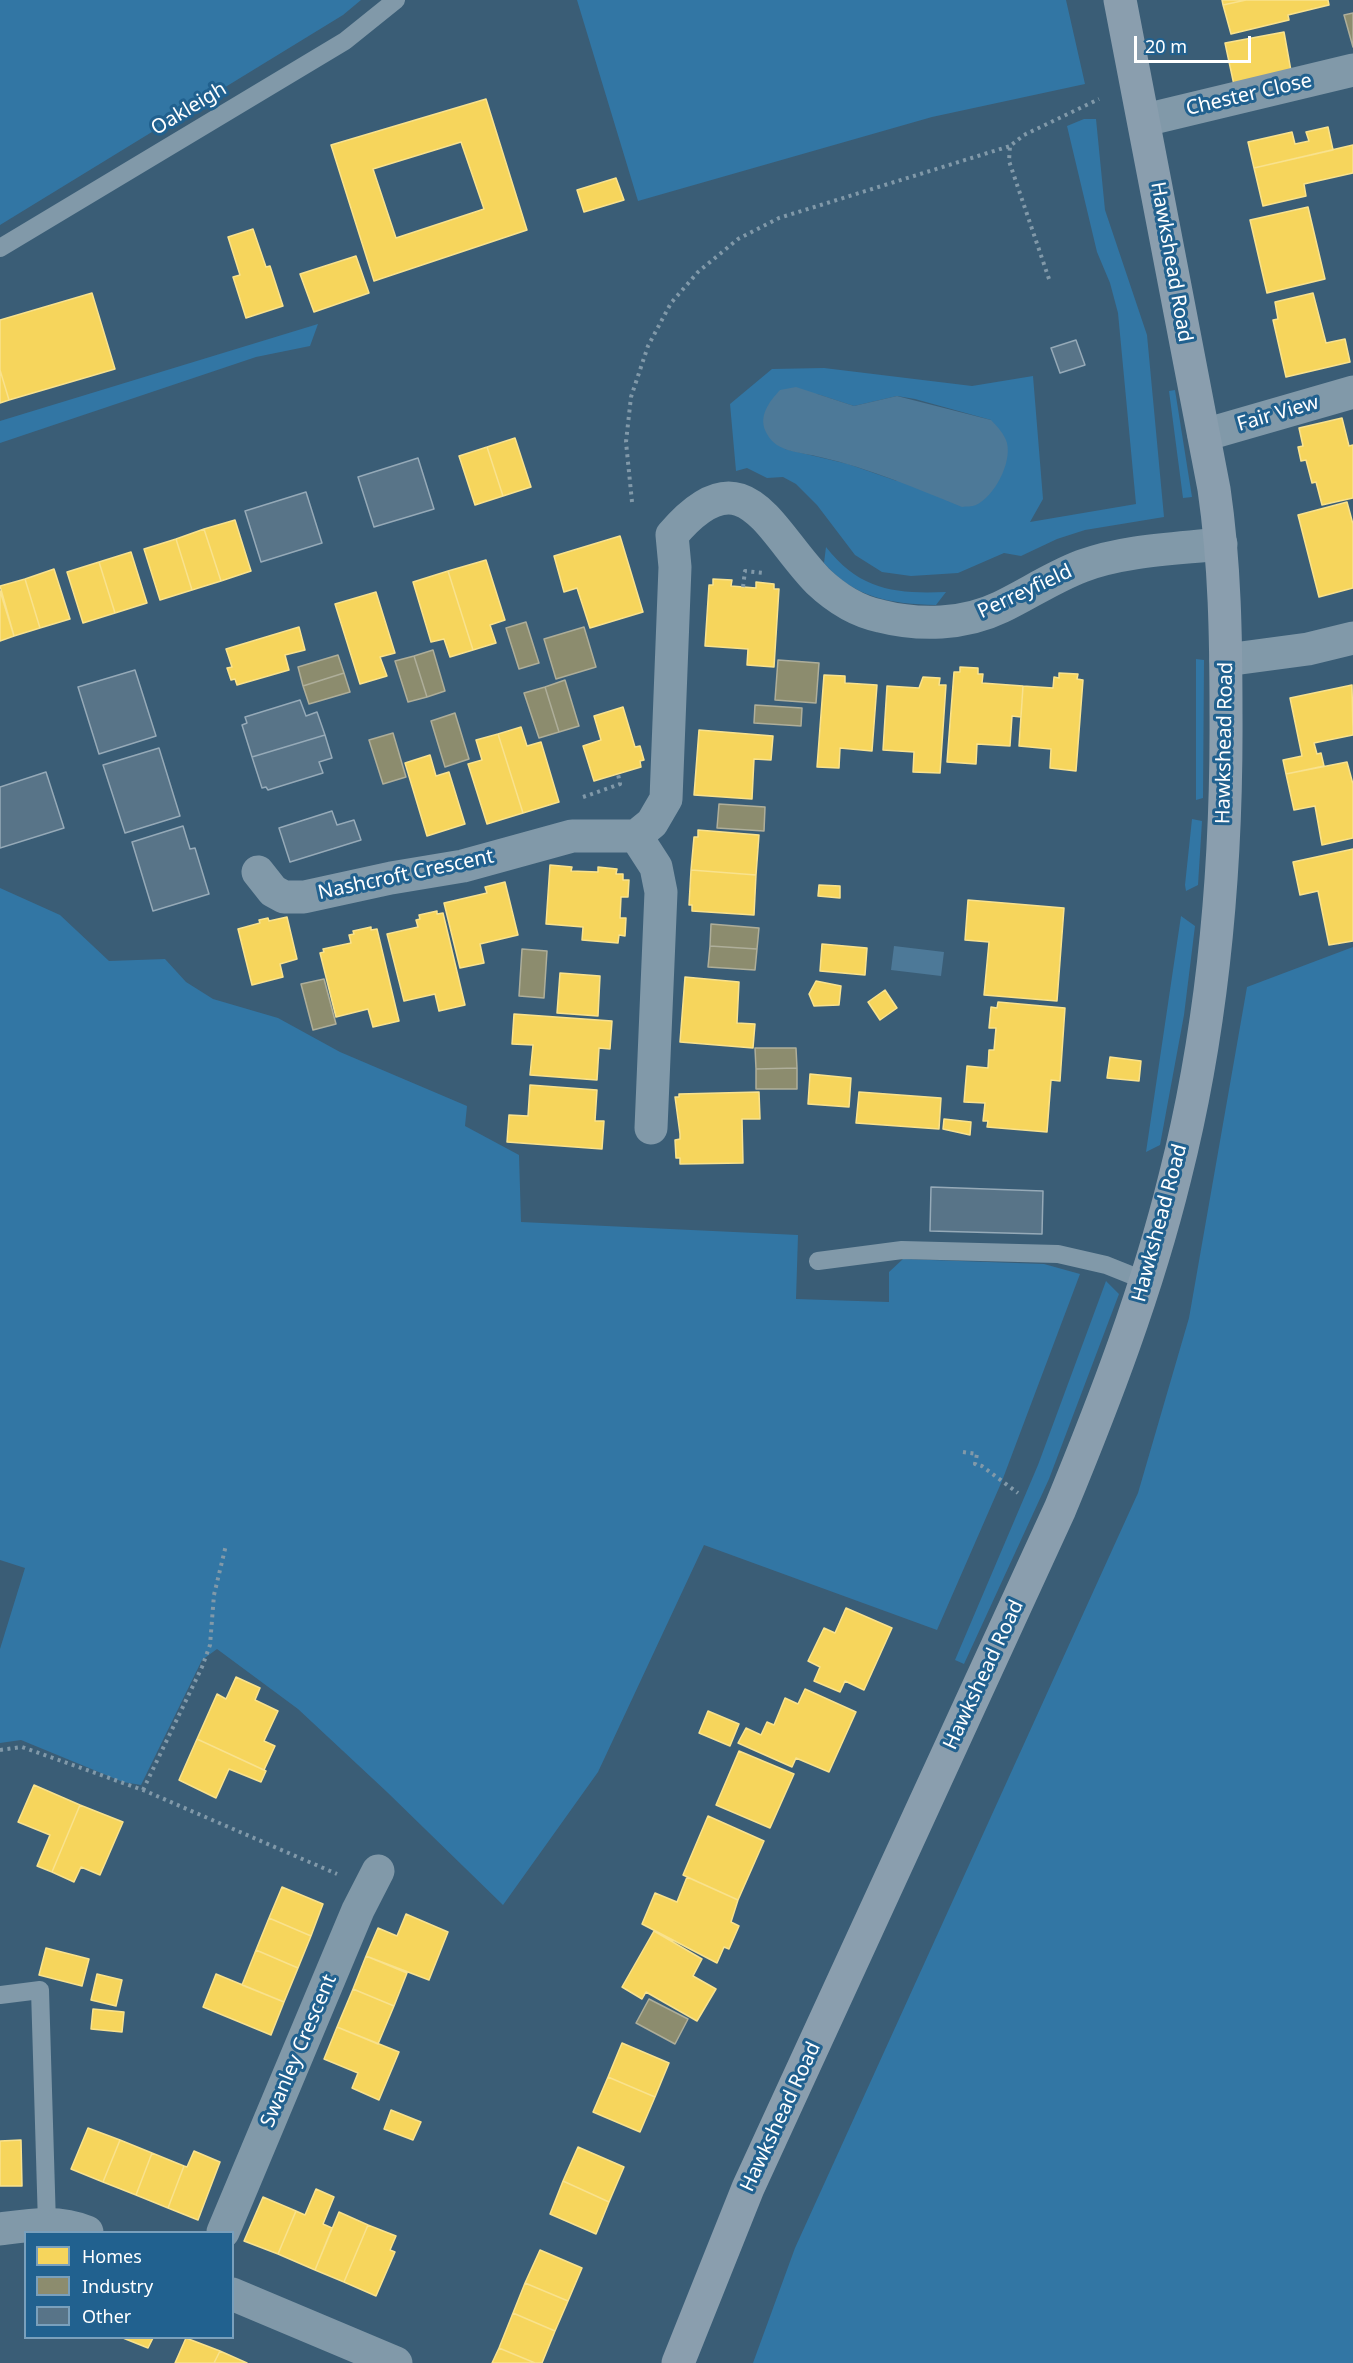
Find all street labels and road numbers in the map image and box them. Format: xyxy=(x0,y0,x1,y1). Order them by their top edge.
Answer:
street label: Chester Close xyxy=(1184,69,1314,121)
street label: Oakleigh xyxy=(147,77,231,141)
street label: Hawkshead Road xyxy=(1145,180,1197,344)
street label: Fair View xyxy=(1234,391,1322,437)
street label: Perreyfield xyxy=(974,560,1076,624)
street label: Hawkshead Road xyxy=(1212,662,1238,824)
street label: Nashcroft Crescent xyxy=(316,845,496,905)
street label: Hawkshead Road xyxy=(1127,1141,1193,1305)
street label: Hawkshead Road xyxy=(939,1596,1029,1754)
street label: Swanley Crescent xyxy=(256,1971,342,2131)
street label: Hawkshead Road xyxy=(736,2038,826,2196)

